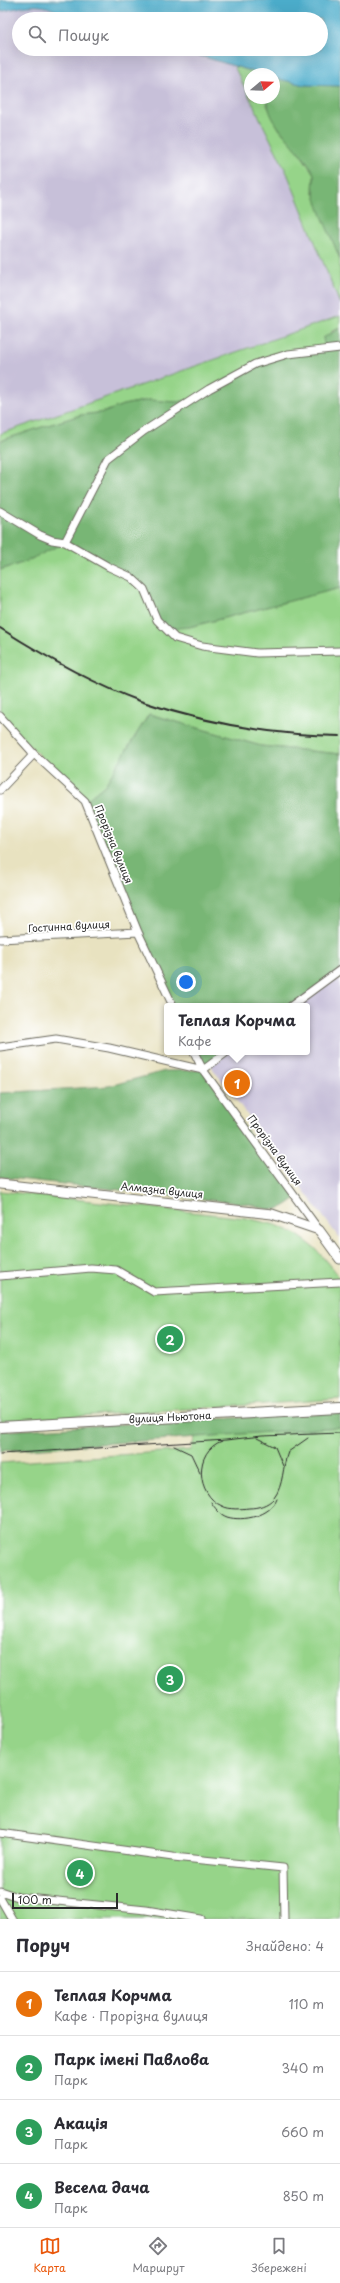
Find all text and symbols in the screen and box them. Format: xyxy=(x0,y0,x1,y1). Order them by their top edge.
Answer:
search box xyxy=(12,12,328,56)
icon: search xyxy=(26,23,48,45)
text: Пошук xyxy=(58,23,109,46)
north arrow xyxy=(244,68,280,104)
street label: Прорізна вулиця xyxy=(92,802,137,885)
street label: Гостинна вулиця xyxy=(28,916,110,935)
your location xyxy=(176,972,196,992)
popup xyxy=(164,1003,310,1055)
text: Теплая Корчма xyxy=(178,1008,296,1031)
text: Кафе xyxy=(178,1031,211,1050)
pin: 1 xyxy=(224,1068,250,1098)
street label: Прорізна вулиця xyxy=(245,1111,306,1188)
street label: Алмазна вулиця xyxy=(120,1178,204,1201)
pin: 2 xyxy=(157,1324,183,1354)
street label: вулиця Ньютона xyxy=(128,1407,212,1426)
pin: 3 xyxy=(157,1664,183,1694)
pin: 4 xyxy=(67,1858,93,1888)
scale bar xyxy=(12,1891,118,1910)
text: 100 m xyxy=(18,1891,52,1908)
text: Поруч xyxy=(16,1932,70,1958)
text: Знайдено: 4 xyxy=(246,1936,324,1955)
text: Теплая Корчма xyxy=(54,1983,172,2006)
text: 1 xyxy=(26,1994,32,2013)
text: 110 m xyxy=(289,1994,324,2013)
text: Кафе · Прорізна вулиця xyxy=(54,2006,208,2025)
text: Парк імені Павлова xyxy=(54,2047,209,2070)
text: 2 xyxy=(24,2058,34,2077)
text: 340 m xyxy=(281,2058,324,2077)
text: Парк xyxy=(54,2070,88,2089)
text: Акація xyxy=(54,2111,108,2134)
text: 3 xyxy=(25,2122,33,2141)
text: 660 m xyxy=(281,2122,324,2141)
text: Парк xyxy=(54,2134,88,2153)
text: Весела дача xyxy=(54,2175,150,2198)
text: 4 xyxy=(25,2186,33,2205)
text: 850 m xyxy=(283,2186,324,2205)
text: Парк xyxy=(54,2198,88,2217)
tab: Карта xyxy=(33,2235,66,2276)
tab: Маршрут xyxy=(132,2235,185,2276)
tab: Збережені xyxy=(251,2235,307,2276)

